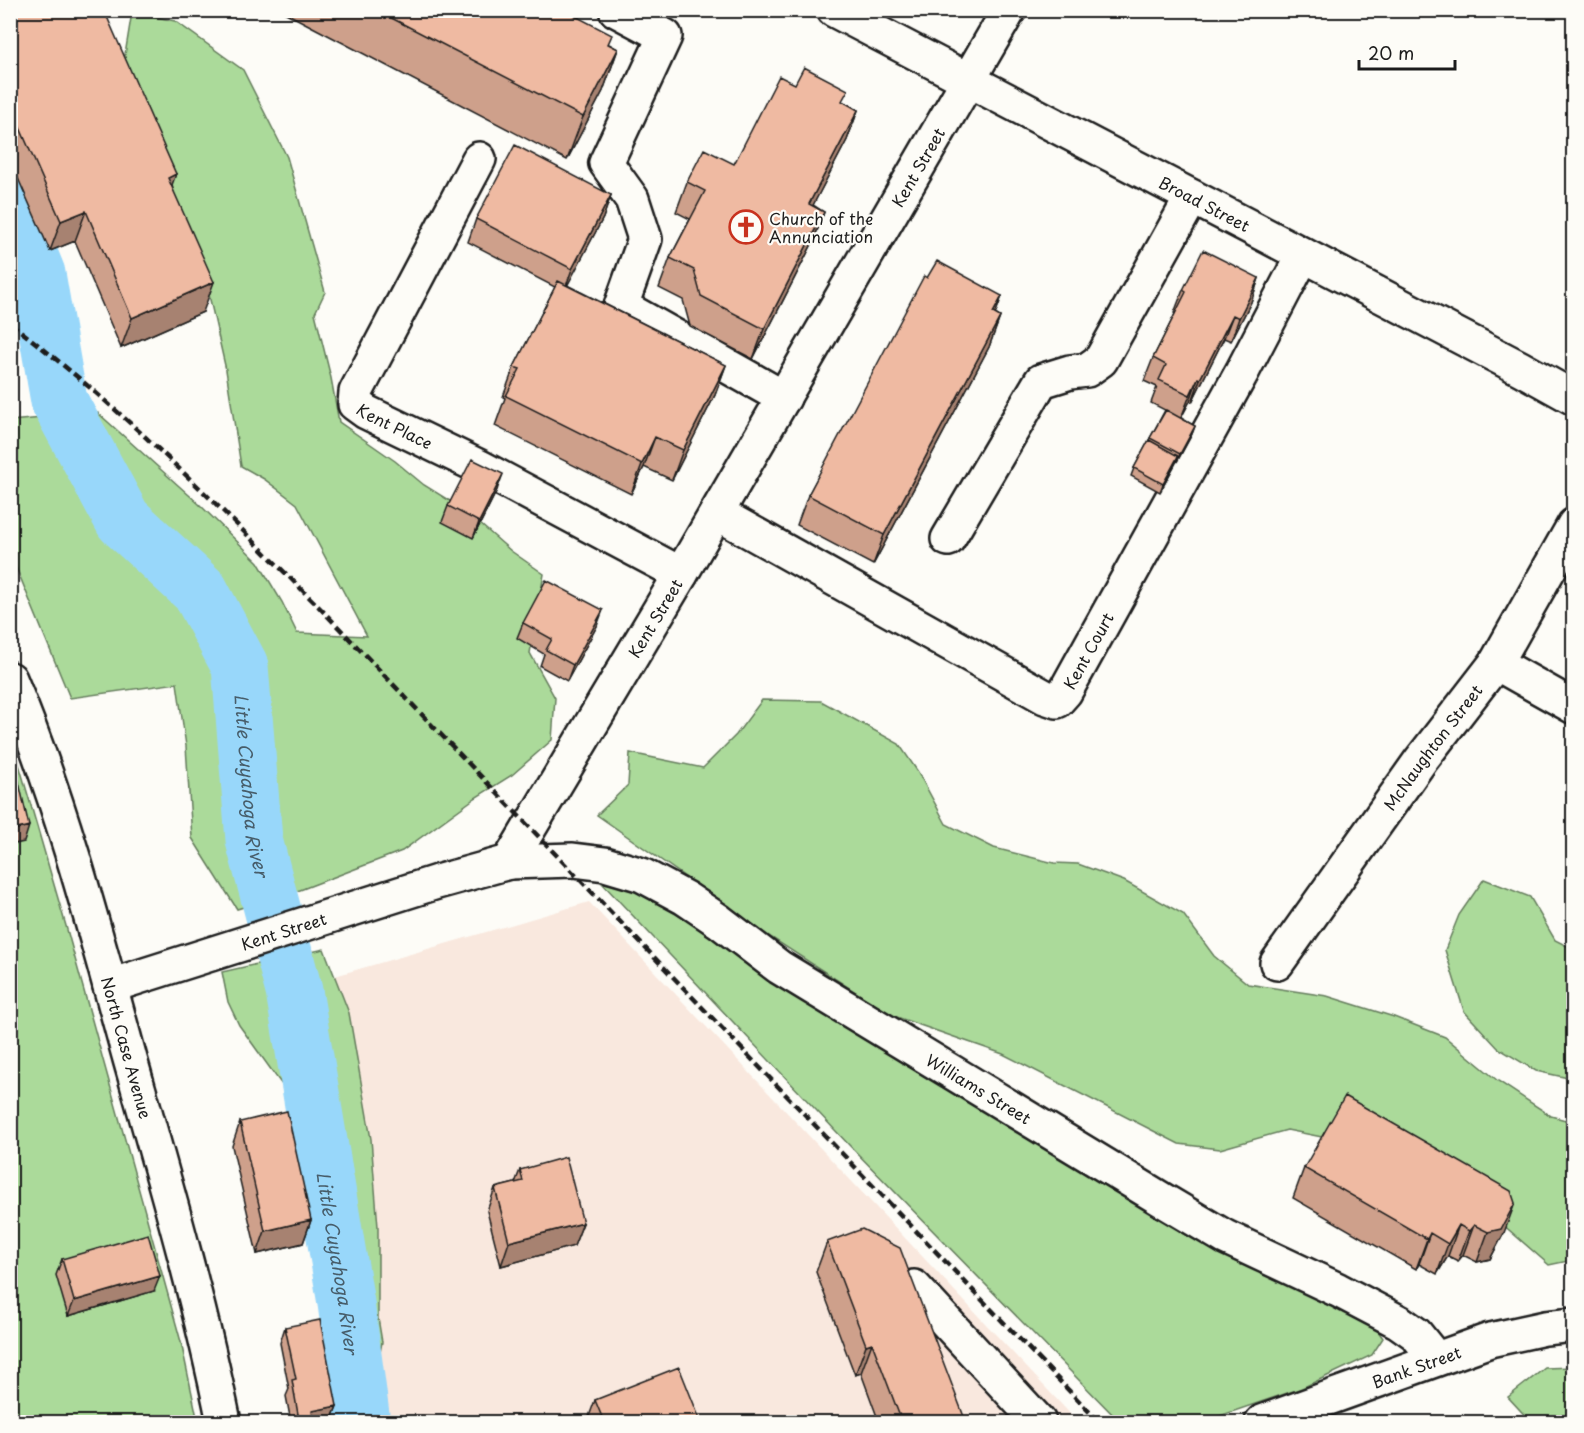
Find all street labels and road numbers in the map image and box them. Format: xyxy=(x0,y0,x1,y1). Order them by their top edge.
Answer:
street label: Kent Street xyxy=(885,122,950,211)
street label: Broad Street xyxy=(1155,170,1255,237)
street label: Kent Place xyxy=(352,397,436,454)
street label: Kent Street xyxy=(622,574,688,662)
street label: Kent Court xyxy=(1057,607,1119,694)
street label: McNaughton Street xyxy=(1377,679,1488,815)
street label: Kent Street xyxy=(238,906,330,956)
street label: North Case Avenue xyxy=(96,974,158,1122)
street label: Williams Street xyxy=(922,1047,1036,1130)
street label: Bank Street xyxy=(1368,1339,1465,1394)

